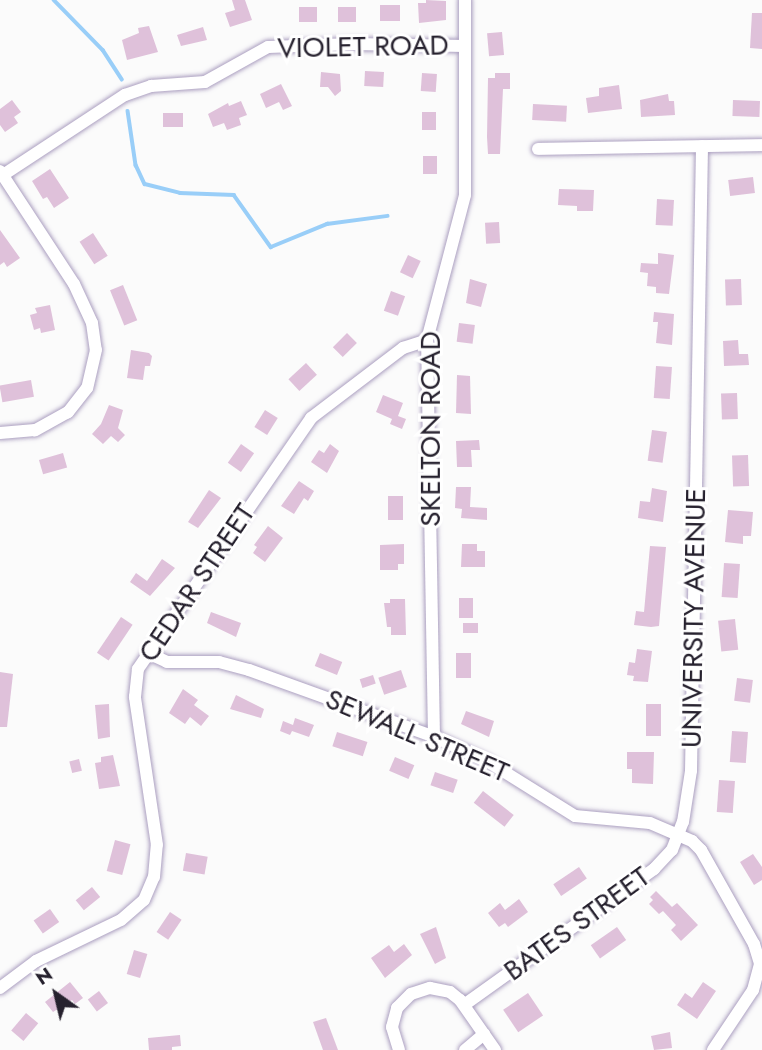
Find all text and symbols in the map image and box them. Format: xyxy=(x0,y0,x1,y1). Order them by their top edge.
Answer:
street label: VIOLET ROAD xyxy=(277,29,449,65)
street label: SKELTON ROAD xyxy=(414,331,448,527)
street label: UNIVERSITY AVENUE xyxy=(675,488,713,748)
street label: CEDAR STREET xyxy=(132,498,262,668)
street label: SEWALL STREET xyxy=(320,682,514,790)
street label: BATES STREET xyxy=(498,860,656,988)
north arrow xyxy=(21,959,91,1029)
text: N xyxy=(30,961,58,992)

